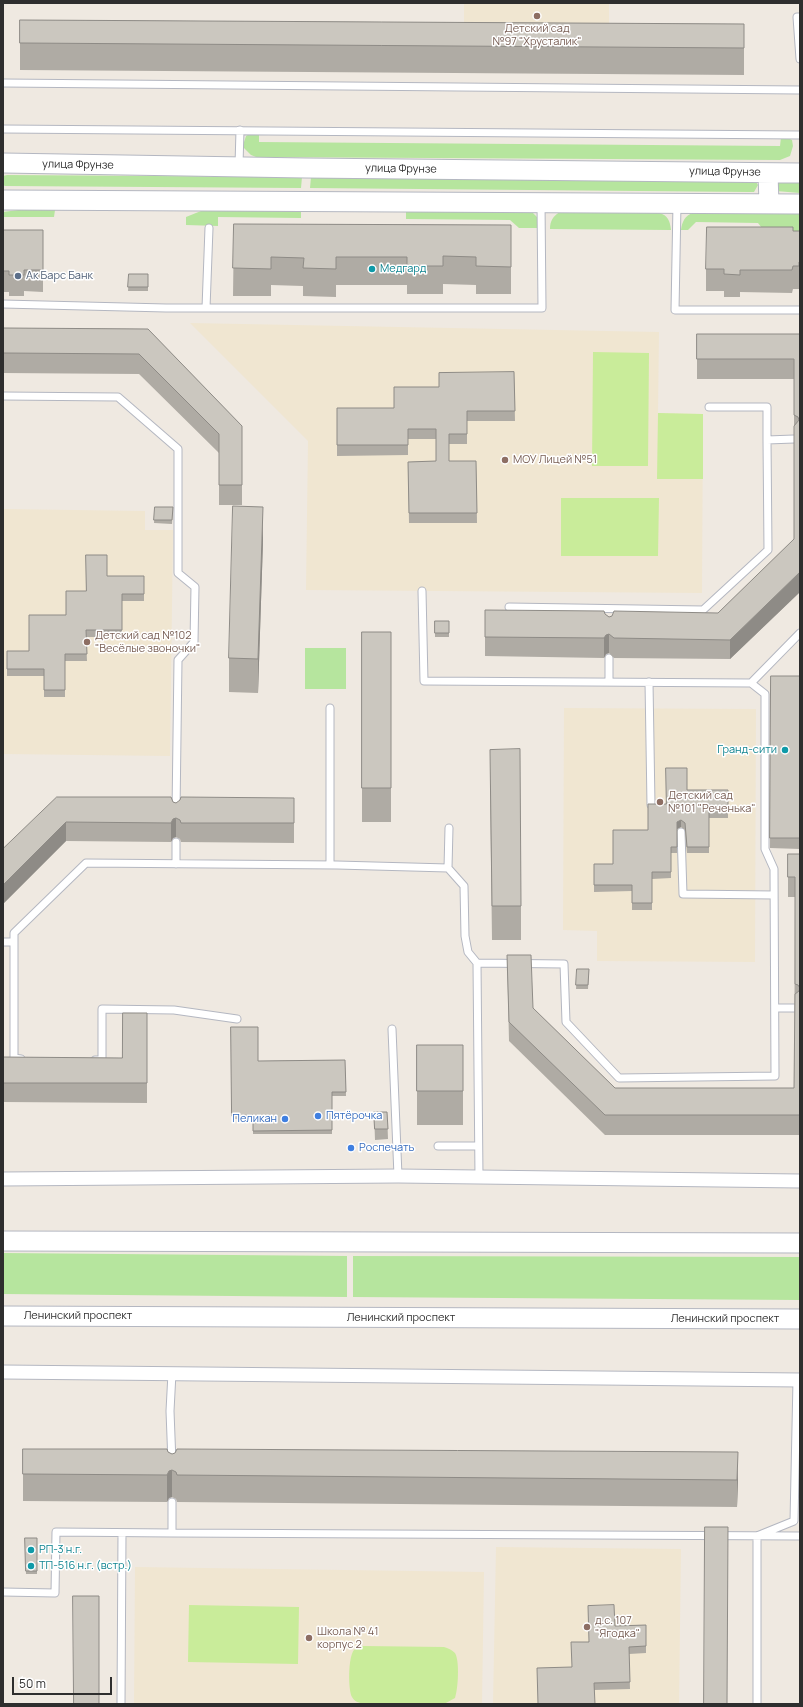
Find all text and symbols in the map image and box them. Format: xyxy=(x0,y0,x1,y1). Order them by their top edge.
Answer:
marker: Детский сад №97 "Хрусталик" xyxy=(532,11,542,21)
place label: Детский сад №97 "Хрусталик" xyxy=(492,22,582,48)
street label: улица Фрунзе xyxy=(42,158,114,172)
street label: улица Фрунзе xyxy=(365,162,437,176)
street label: улица Фрунзе xyxy=(689,165,761,179)
place label: Медгард xyxy=(380,262,426,276)
marker: Медгард xyxy=(367,264,377,274)
place label: Ак Барс Банк xyxy=(26,269,93,283)
marker: Ак Барс Банк xyxy=(13,271,23,281)
place label: МОУ Лицей №51 xyxy=(513,453,597,467)
marker: МОУ Лицей №51 xyxy=(500,455,510,465)
place label: Детский сад №102 "Весёлые звоночки" xyxy=(95,629,200,655)
marker: Детский сад №102 "Весёлые звоночки" xyxy=(82,637,92,647)
place label: Гранд-сити xyxy=(717,743,777,757)
marker: Гранд-сити xyxy=(780,745,790,755)
place label: Детский сад №101 "Реченька" xyxy=(668,789,755,815)
marker: Детский сад №101 "Реченька" xyxy=(655,797,665,807)
place label: Пятёрочка xyxy=(326,1109,382,1123)
marker: Пятёрочка xyxy=(313,1111,323,1121)
place label: Пеликан xyxy=(232,1112,277,1126)
marker: Пеликан xyxy=(280,1114,290,1124)
place label: Роспечать xyxy=(359,1141,414,1155)
marker: Роспечать xyxy=(346,1143,356,1153)
street label: Ленинский проспект xyxy=(24,1309,132,1323)
street label: Ленинский проспект xyxy=(347,1311,455,1325)
street label: Ленинский проспект xyxy=(671,1312,779,1326)
place label: РП-3 н.г. xyxy=(39,1543,82,1557)
marker: РП-3 н.г. xyxy=(26,1545,36,1555)
place label: ТП-516 н.г. (встр.) xyxy=(39,1559,132,1573)
marker: ТП-516 н.г. (встр.) xyxy=(26,1561,36,1571)
place label: д.с. 107 "Ягодка" xyxy=(595,1614,640,1640)
marker: д.с. 107 "Ягодка" xyxy=(582,1622,592,1632)
place label: Школа № 41 корпус 2 xyxy=(317,1625,379,1651)
marker: Школа № 41 корпус 2 xyxy=(304,1633,314,1643)
scale bar xyxy=(14,1669,114,1695)
text: 50 m xyxy=(19,1675,46,1692)

